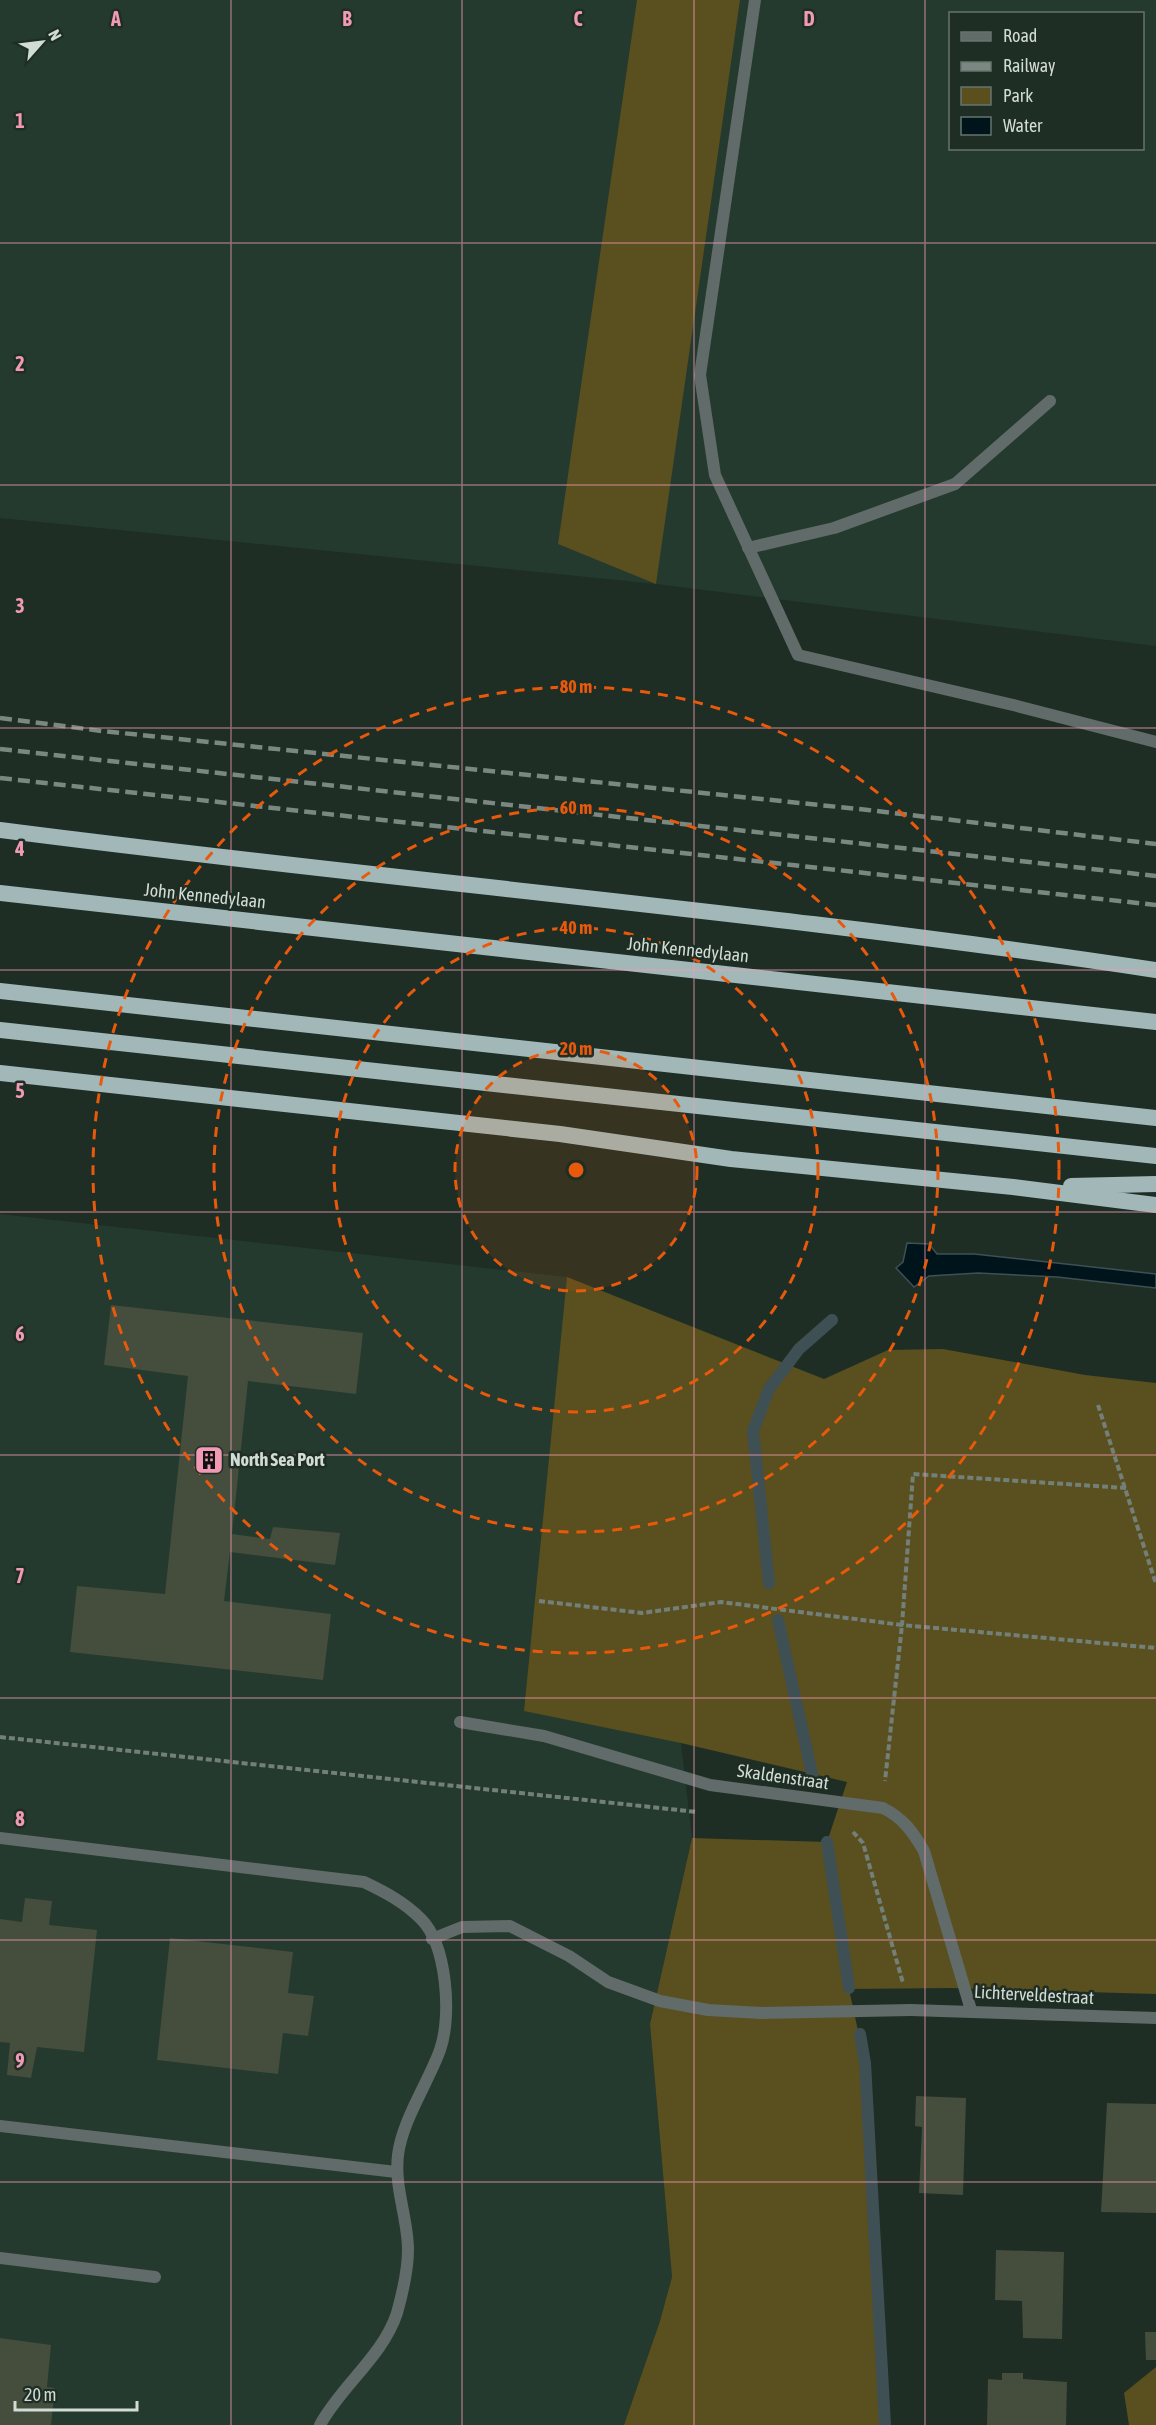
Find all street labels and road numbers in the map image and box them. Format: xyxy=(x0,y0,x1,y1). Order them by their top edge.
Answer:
street label: John Kennedylaan xyxy=(143,879,267,912)
street label: John Kennedylaan xyxy=(626,933,750,966)
street label: Skaldenstraat xyxy=(736,1760,830,1793)
street label: Lichterveldestraat xyxy=(974,1981,1095,2008)

